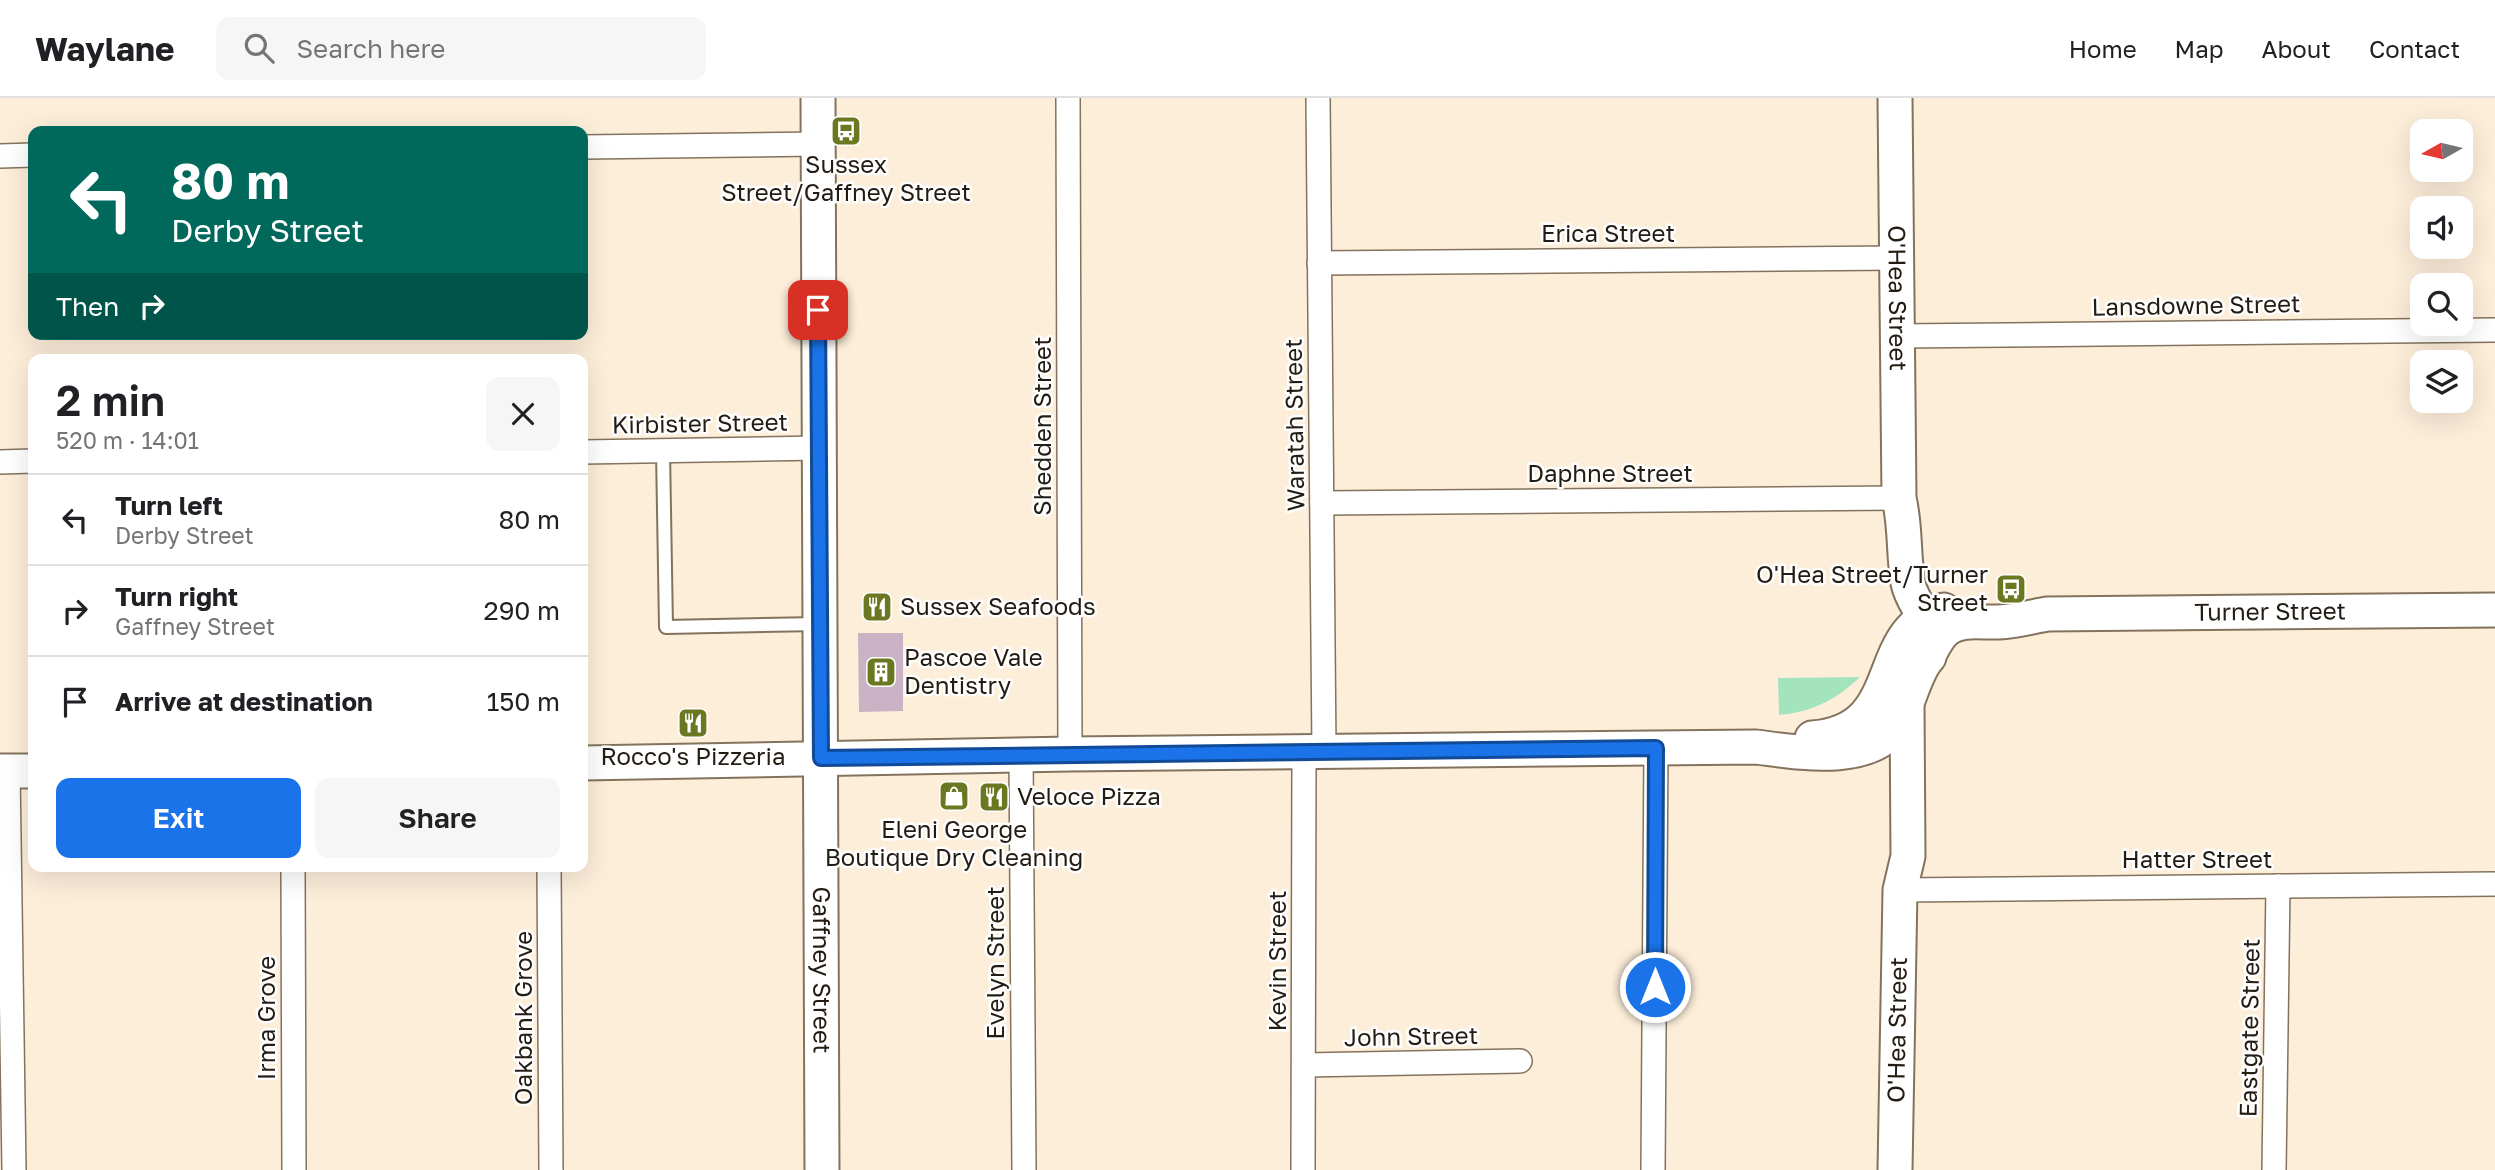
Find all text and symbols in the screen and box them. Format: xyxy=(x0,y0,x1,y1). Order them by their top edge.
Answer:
search box xyxy=(216,17,706,80)
text: Waylane xyxy=(35,29,174,68)
icon: search xyxy=(240,29,278,67)
text: Search here xyxy=(296,33,445,64)
text: Home xyxy=(2069,34,2137,63)
text: Map xyxy=(2175,34,2224,63)
text: About xyxy=(2262,34,2331,63)
text: Contact xyxy=(2369,34,2460,63)
bus stop icon: Sussex Street/Gaffney Street xyxy=(829,114,863,148)
north arrow xyxy=(2410,119,2473,182)
map controls xyxy=(2410,119,2473,413)
place label: Sussex Street/Gaffney Street xyxy=(721,149,971,206)
text: 80 m xyxy=(171,151,289,210)
icon: left xyxy=(56,154,147,245)
button: sound xyxy=(2410,196,2473,259)
text: Derby Street xyxy=(171,211,364,249)
street label: Erica Street xyxy=(1541,218,1675,247)
street label: O'Hea Street xyxy=(1883,225,1914,371)
button: search xyxy=(2410,273,2473,336)
pin xyxy=(788,280,848,340)
icon: right xyxy=(133,287,171,325)
street label: Lansdowne Street xyxy=(2091,288,2301,321)
text: Then xyxy=(56,291,119,322)
icon: arrive xyxy=(799,291,837,329)
street label: Shedden Street xyxy=(1027,336,1056,516)
street label: Waratah Street xyxy=(1277,338,1310,512)
button: layers xyxy=(2410,350,2473,413)
text: 2 min xyxy=(56,375,165,425)
button: close xyxy=(486,377,560,451)
street label: Kirbister Street xyxy=(612,406,788,439)
text: 520 m · 14:01 xyxy=(56,426,199,454)
street label: Daphne Street xyxy=(1527,458,1693,487)
text: Turn left xyxy=(115,490,223,521)
icon: left xyxy=(56,501,94,539)
text: 80 m xyxy=(499,504,560,535)
text: Derby Street xyxy=(115,521,254,549)
place label: O'Hea Street/Turner Street xyxy=(1756,559,1988,616)
bus stop icon: O'Hea Street/Turner Street xyxy=(1994,572,2028,606)
text: Turn right xyxy=(115,581,238,612)
restaurant icon: Sussex Seafoods xyxy=(860,590,894,624)
place label: Sussex Seafoods xyxy=(900,591,1096,620)
icon: right xyxy=(56,592,94,630)
text: 290 m xyxy=(484,595,560,626)
street label: Turner Street xyxy=(2194,595,2346,626)
text: Gaffney Street xyxy=(115,612,275,640)
place label: Pascoe Vale Dentistry xyxy=(904,642,1043,699)
building icon: Pascoe Vale Dentistry xyxy=(864,655,898,689)
icon: arrive xyxy=(56,683,94,721)
text: Arrive at destination xyxy=(115,686,373,717)
text: 150 m xyxy=(487,686,560,717)
restaurant icon: Rocco's Pizzeria xyxy=(676,706,710,740)
place label: Rocco's Pizzeria xyxy=(601,741,785,770)
button: Exit xyxy=(56,778,301,858)
button: Share xyxy=(315,778,560,858)
shop icon: Eleni George Boutique Dry Cleaning xyxy=(937,779,971,813)
restaurant icon: Veloce Pizza xyxy=(977,780,1011,814)
place label: Veloce Pizza xyxy=(1017,781,1161,810)
place label: Eleni George Boutique Dry Cleaning xyxy=(825,814,1083,871)
street label: Hatter Street xyxy=(2122,844,2272,873)
street label: Gaffney Street xyxy=(808,886,838,1054)
street label: Evelyn Street xyxy=(980,886,1009,1040)
street label: Kevin Street xyxy=(1262,890,1291,1032)
street label: Oakbank Grove xyxy=(508,931,537,1105)
street label: Eastgate Street xyxy=(2232,938,2265,1118)
position arrow xyxy=(1618,950,1692,1024)
street label: Irma Grove xyxy=(251,956,280,1080)
street label: O'Hea Street xyxy=(1880,957,1912,1103)
street label: John Street xyxy=(1344,1020,1478,1051)

